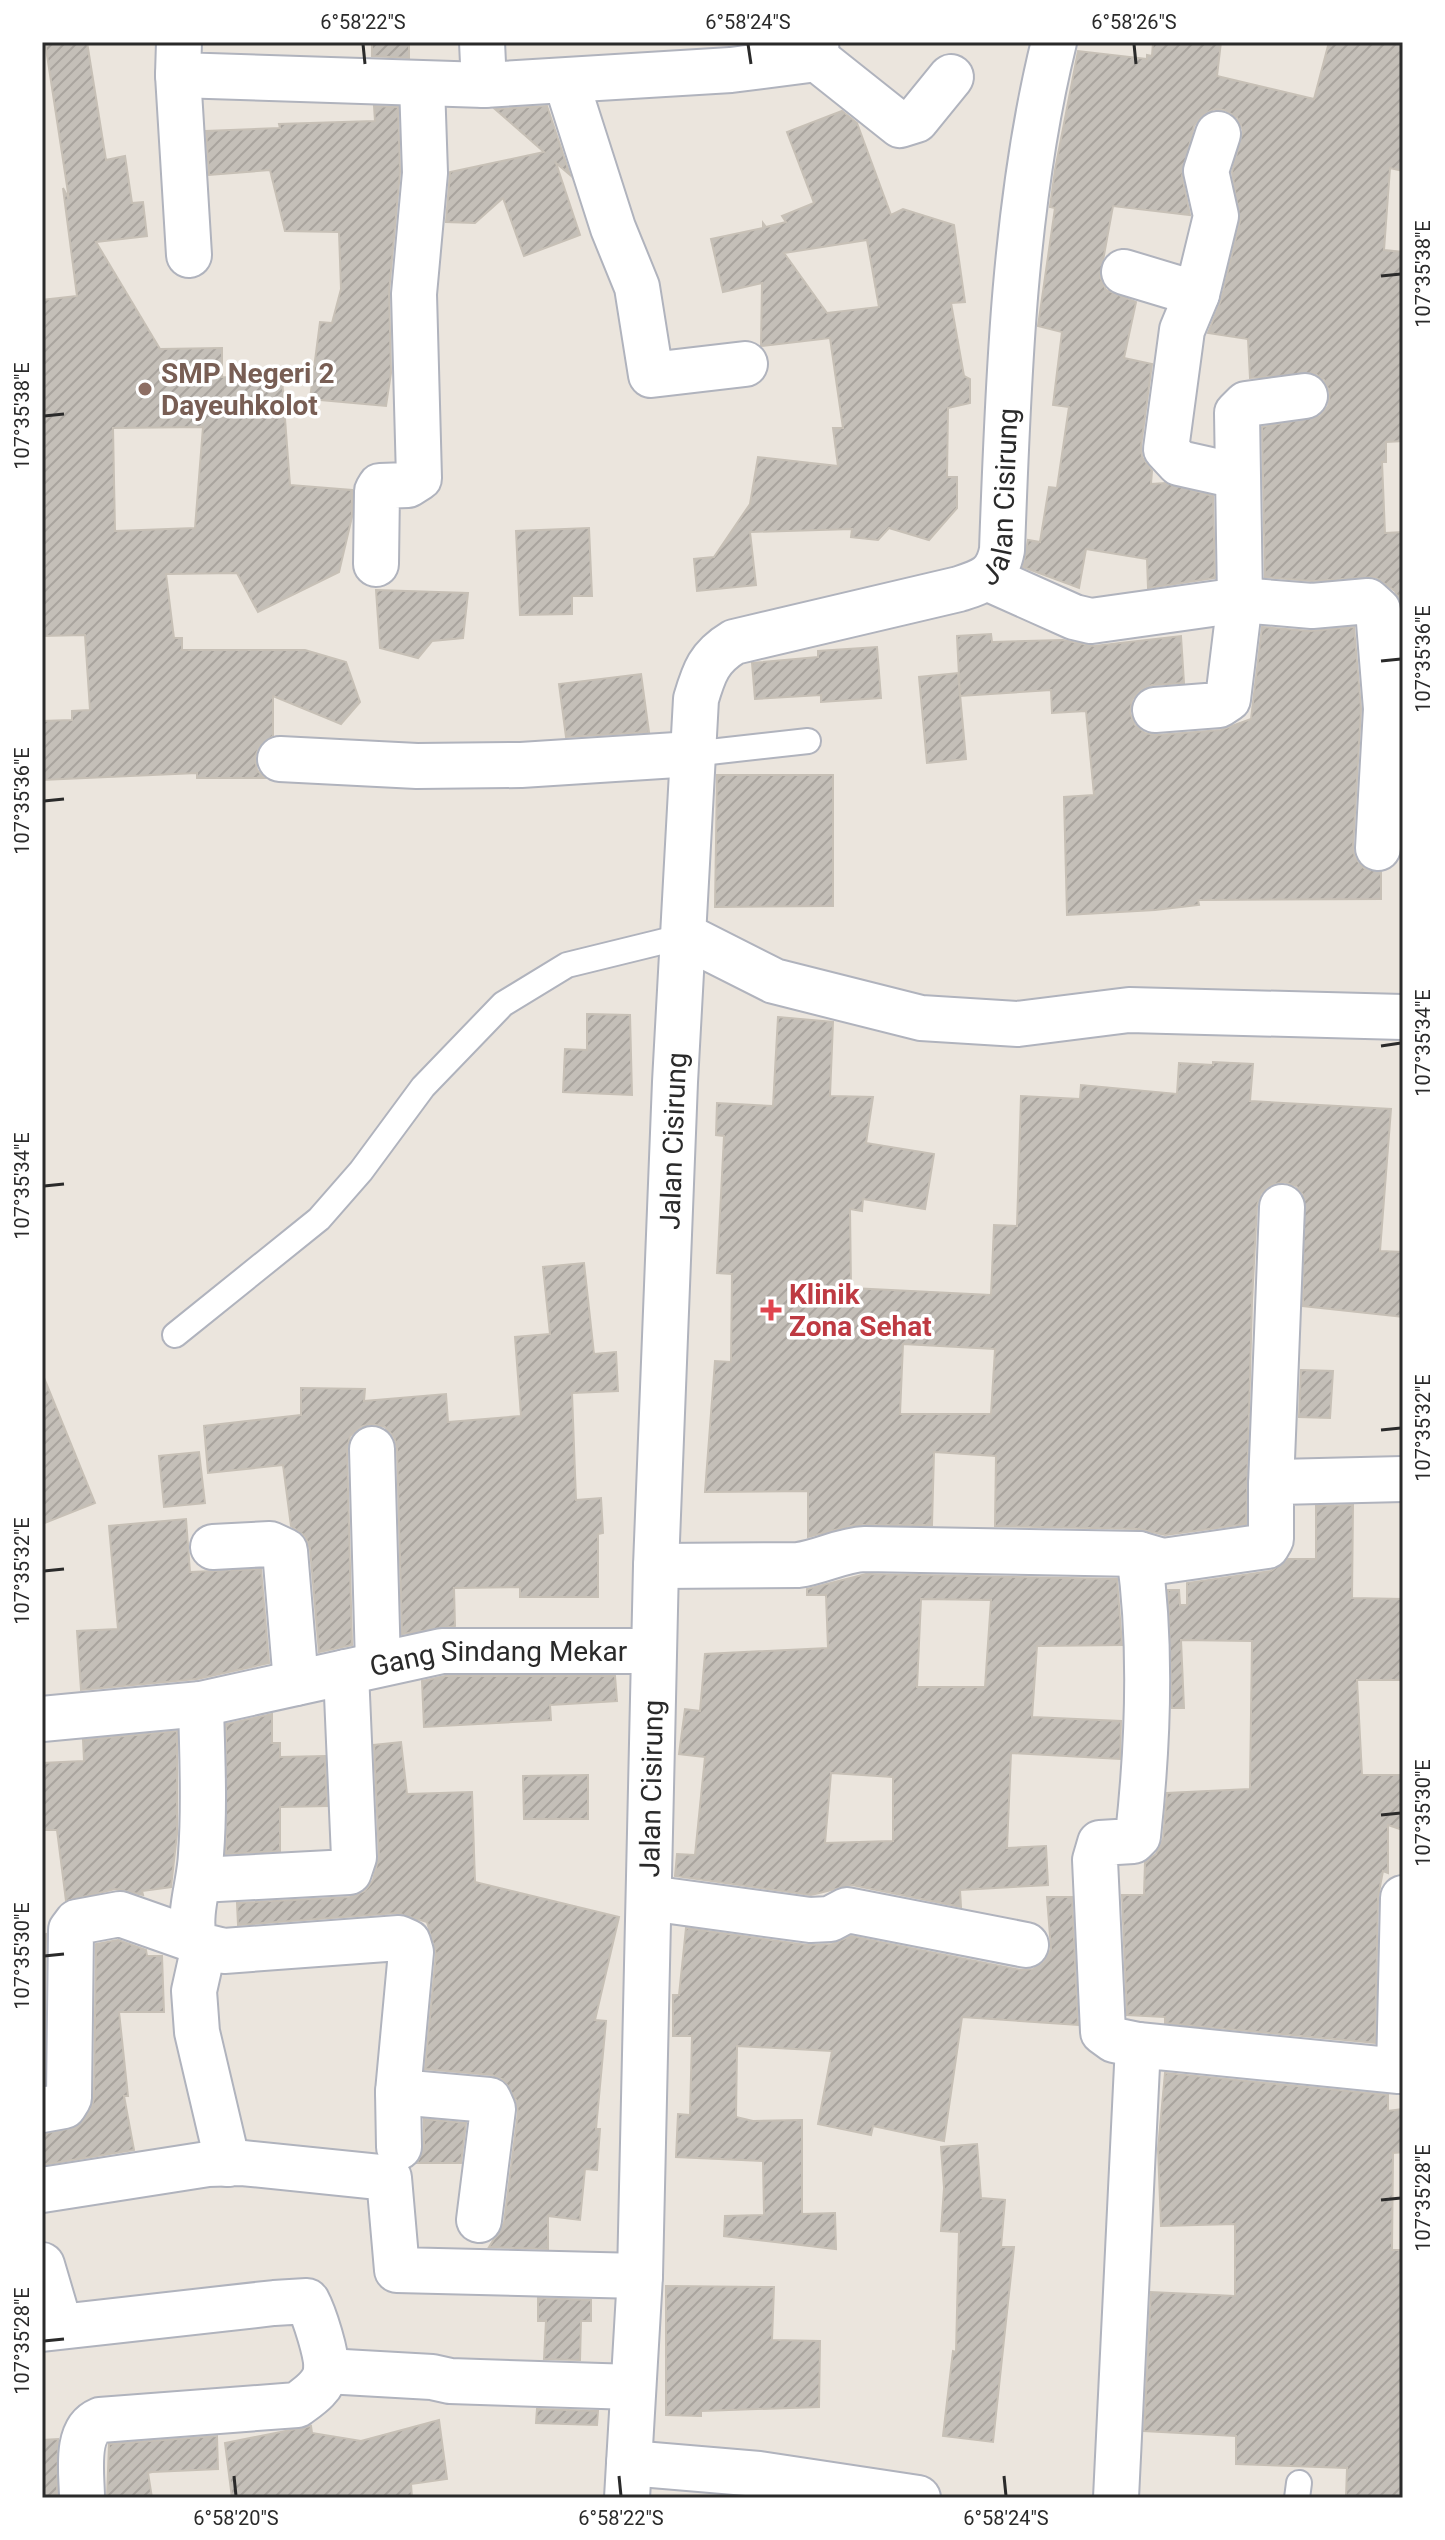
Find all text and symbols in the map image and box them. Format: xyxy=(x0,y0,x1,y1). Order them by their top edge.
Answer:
text: 6°58'22"S xyxy=(320,10,406,34)
text: 6°58'24"S xyxy=(705,10,791,34)
text: 6°58'26"S xyxy=(1091,10,1177,34)
text: 107°35'38"E xyxy=(1411,220,1435,328)
place label: SMP Negeri 2 Dayeuhkolot xyxy=(161,357,334,422)
text: 107°35'38"E xyxy=(10,362,34,470)
marker: SMP Negeri 2 Dayeuhkolot xyxy=(136,380,154,398)
street label: Jalan Cisirung xyxy=(974,407,1025,592)
text: 107°35'36"E xyxy=(1411,605,1435,713)
text: 107°35'36"E xyxy=(10,747,34,855)
text: 107°35'34"E xyxy=(1411,989,1435,1097)
street label: Jalan Cisirung xyxy=(653,1051,694,1230)
text: 107°35'34"E xyxy=(10,1132,34,1240)
place label: Klinik Zona Sehat xyxy=(789,1278,932,1343)
marker: Klinik Zona Sehat xyxy=(760,1299,782,1321)
text: 107°35'32"E xyxy=(1411,1374,1435,1482)
text: 107°35'32"E xyxy=(10,1517,34,1625)
street label: Gang Sindang Mekar xyxy=(367,1635,628,1683)
street label: Jalan Cisirung xyxy=(633,1699,670,1878)
text: 107°35'30"E xyxy=(1411,1759,1435,1867)
text: 107°35'30"E xyxy=(10,1902,34,2010)
text: 107°35'28"E xyxy=(1411,2144,1435,2252)
text: 107°35'28"E xyxy=(10,2287,34,2395)
text: 6°58'20"S xyxy=(193,2506,279,2530)
text: 6°58'22"S xyxy=(578,2506,664,2530)
text: 6°58'24"S xyxy=(963,2506,1049,2530)

